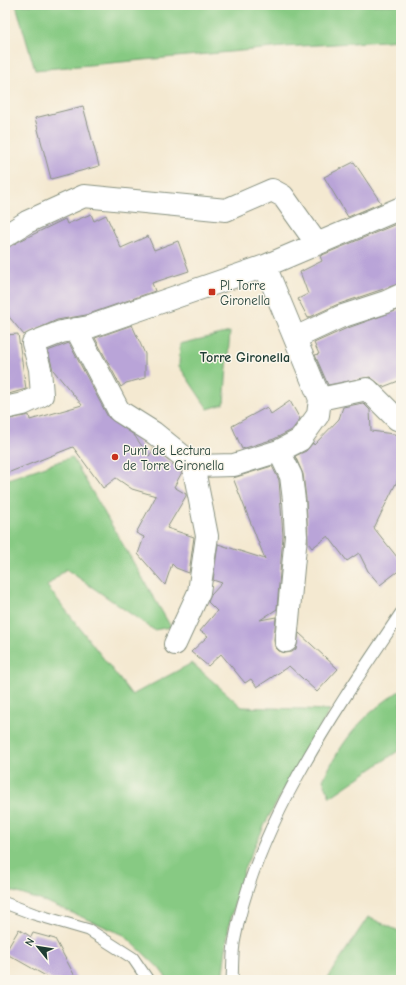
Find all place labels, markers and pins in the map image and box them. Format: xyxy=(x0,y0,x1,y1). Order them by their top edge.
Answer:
place label: Pl. Torre Gironella xyxy=(220,278,270,308)
marker: Pl. Torre Gironella xyxy=(207,287,217,297)
place label: Punt de Lectura de Torre Gironella xyxy=(123,443,224,473)
marker: Punt de Lectura de Torre Gironella xyxy=(110,452,120,462)

